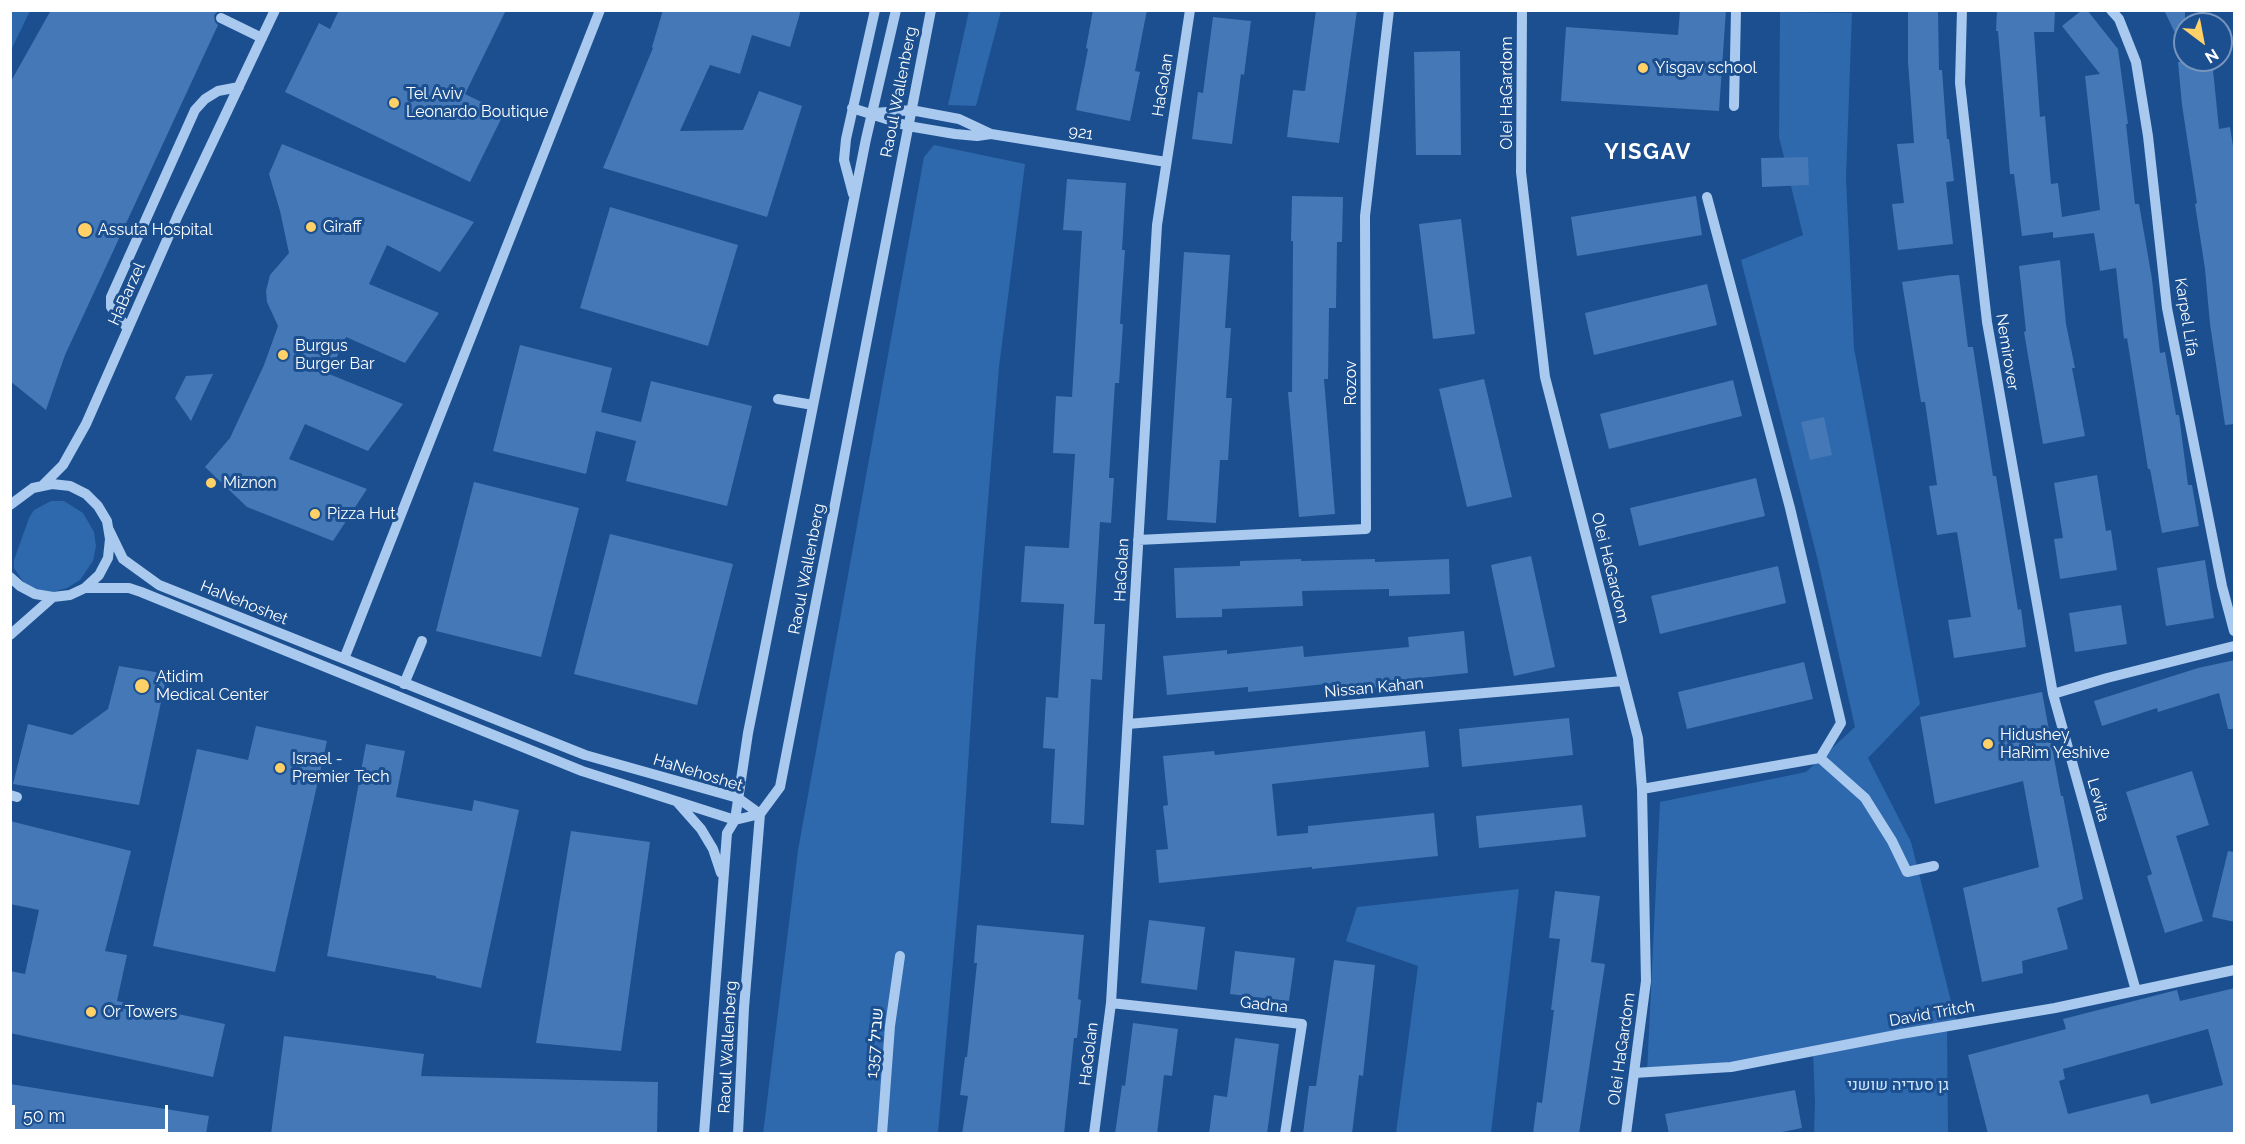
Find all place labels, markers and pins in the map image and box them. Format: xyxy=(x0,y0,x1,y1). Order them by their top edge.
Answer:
place label: Yisgav school xyxy=(1655,58,1757,78)
marker: Yisgav school xyxy=(1636,61,1650,75)
place label: Tel Aviv Leonardo Boutique xyxy=(406,84,548,122)
marker: Tel Aviv Leonardo Boutique xyxy=(387,96,401,110)
place label: Giraff xyxy=(323,217,361,237)
place label: Assuta Hospital xyxy=(98,220,213,240)
marker: Giraff xyxy=(304,220,318,234)
marker: Assuta Hospital xyxy=(76,221,94,239)
place label: Burgus Burger Bar xyxy=(295,336,375,374)
marker: Burgus Burger Bar xyxy=(276,348,290,362)
place label: Miznon xyxy=(223,473,277,493)
marker: Miznon xyxy=(204,476,218,490)
place label: Pizza Hut xyxy=(327,504,396,524)
marker: Pizza Hut xyxy=(308,507,322,521)
place label: Atidim Medical Center xyxy=(156,667,269,705)
marker: Atidim Medical Center xyxy=(133,677,151,695)
place label: Hidushey HaRim Yeshive xyxy=(2000,725,2110,763)
marker: Hidushey HaRim Yeshive xyxy=(1981,737,1995,751)
place label: Israel - Premier Tech xyxy=(292,749,389,787)
marker: Israel - Premier Tech xyxy=(273,761,287,775)
place label: Or Towers xyxy=(103,1002,177,1022)
marker: Or Towers xyxy=(84,1005,98,1019)

